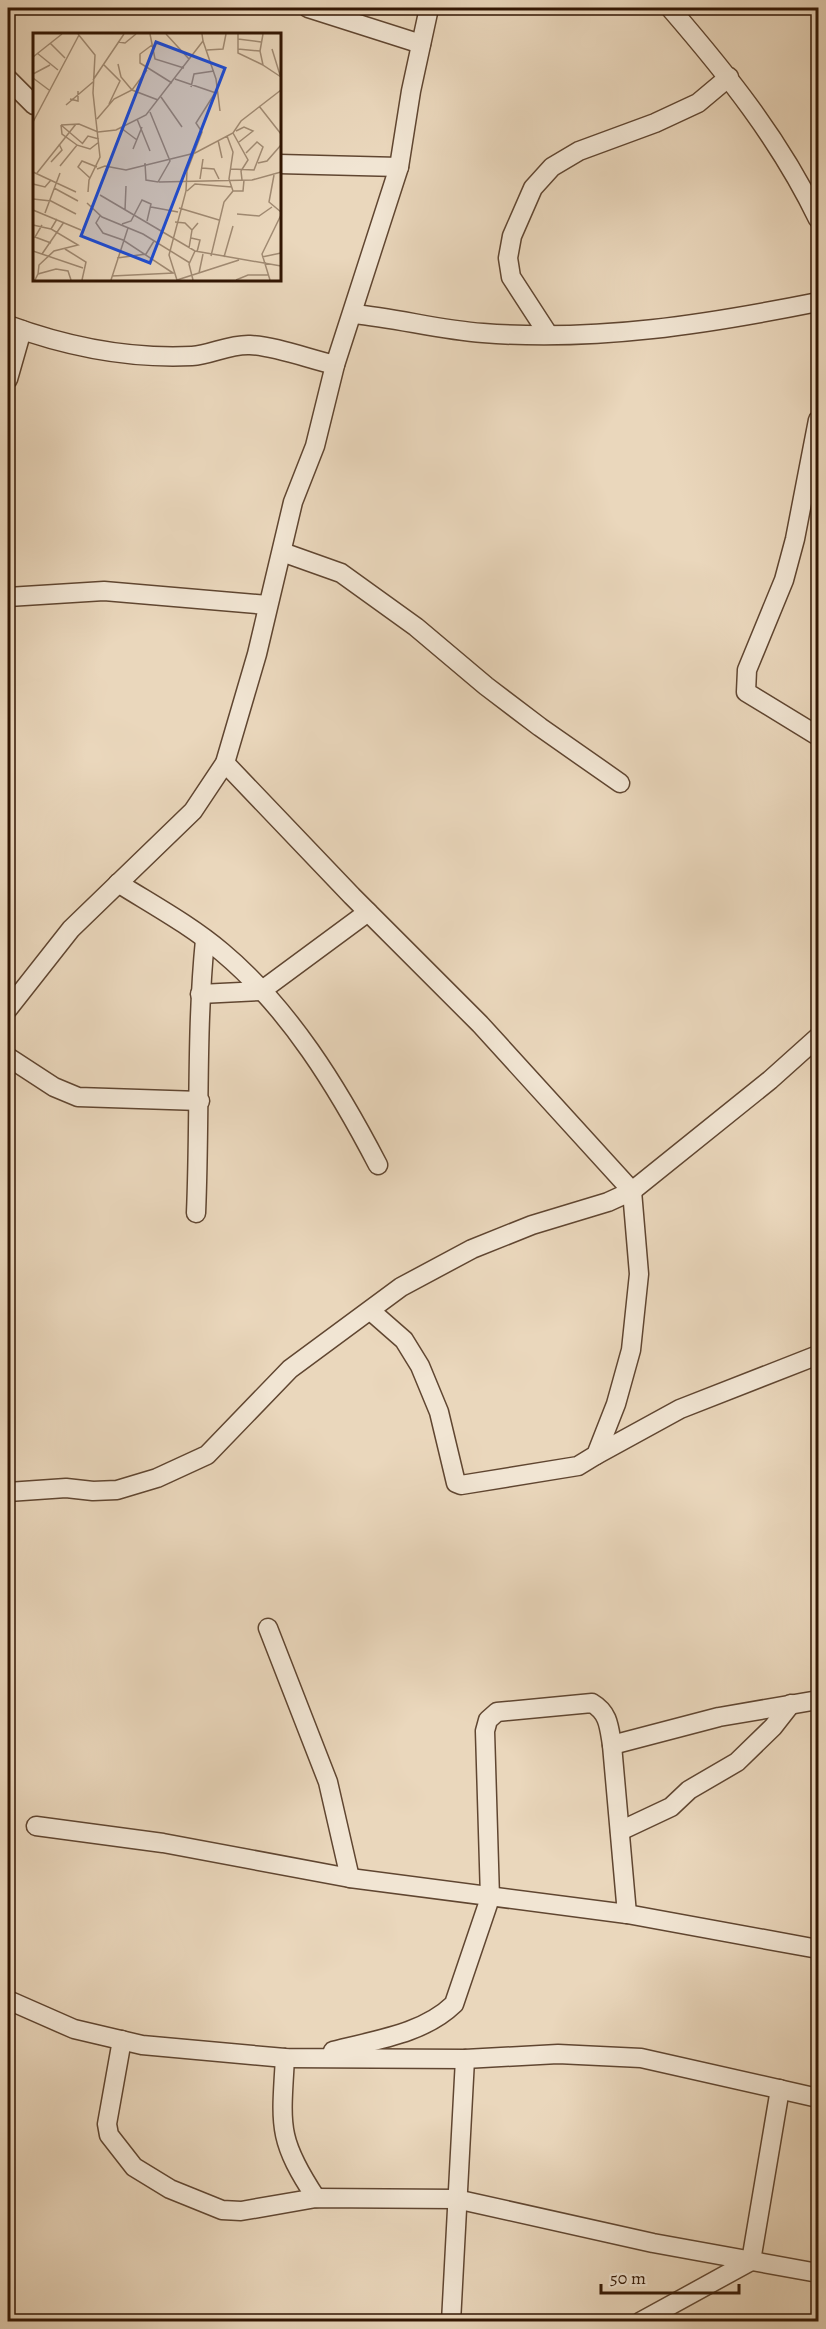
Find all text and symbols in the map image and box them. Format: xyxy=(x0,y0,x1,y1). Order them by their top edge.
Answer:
inset map xyxy=(33,33,280,280)
scale bar xyxy=(601,2257,739,2295)
text: 50 m xyxy=(610,2266,646,2290)

